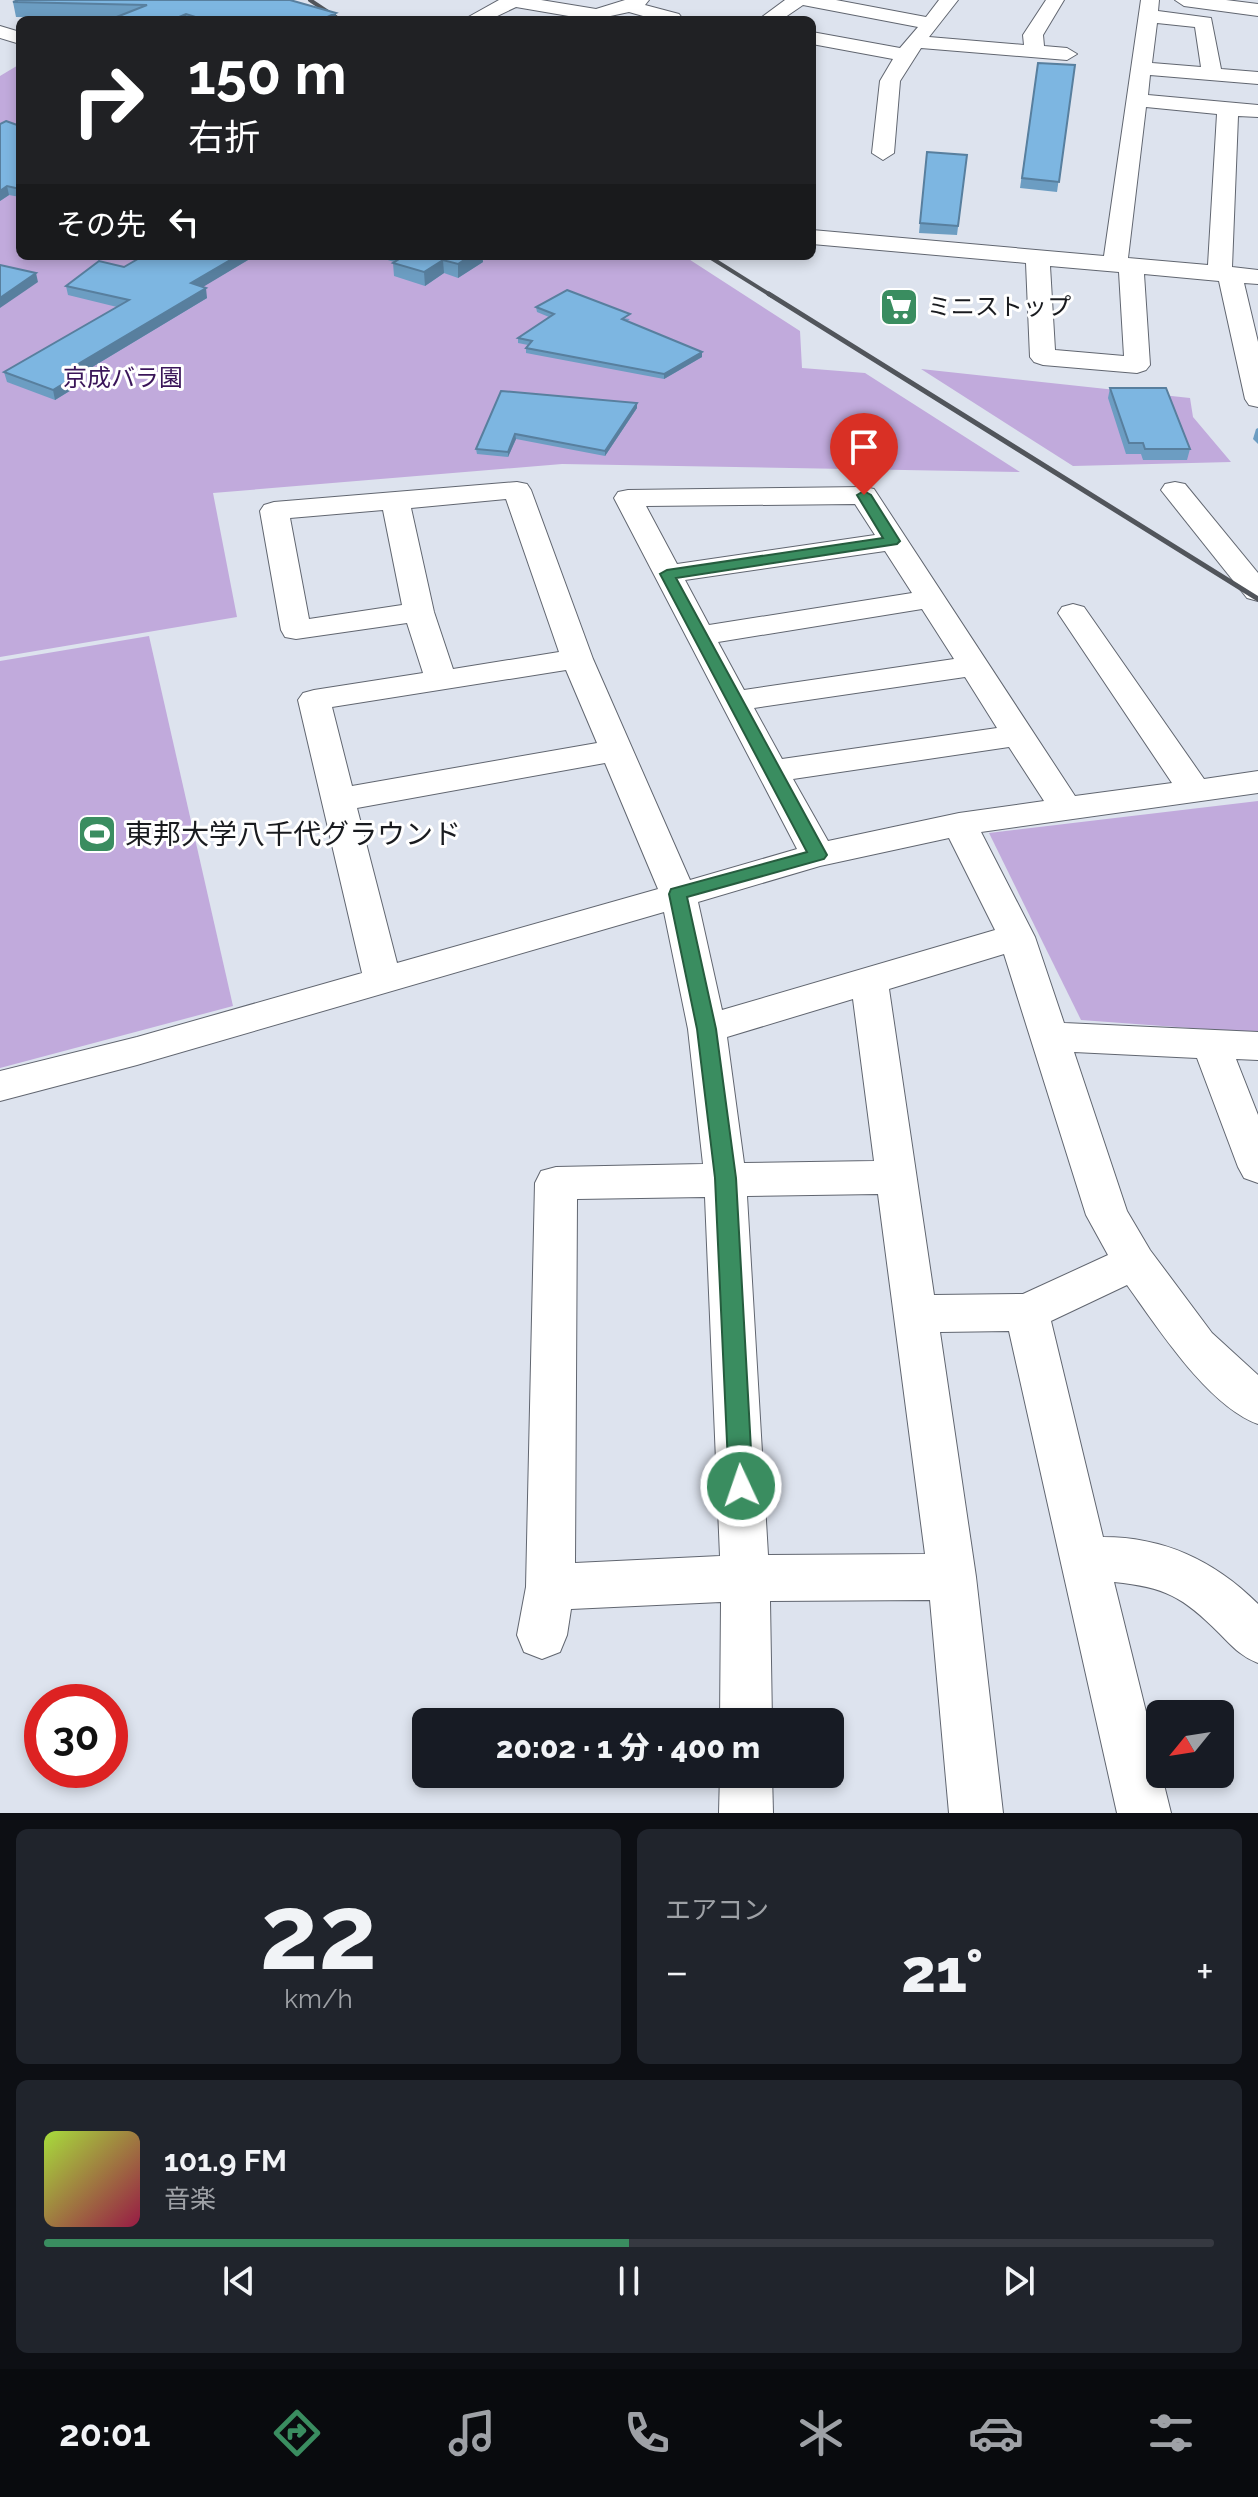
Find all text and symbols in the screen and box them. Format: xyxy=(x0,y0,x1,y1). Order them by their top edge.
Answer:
text: 150 m xyxy=(188,41,347,107)
icon: right xyxy=(56,48,160,152)
text: 右折 xyxy=(188,116,260,158)
icon: left xyxy=(162,200,206,244)
text: その先 xyxy=(56,207,146,242)
supermarket icon: ミニストップ xyxy=(878,286,920,328)
place label: ミニストップ xyxy=(927,292,1071,321)
park label: 京成バラ園 xyxy=(63,363,183,392)
pin xyxy=(830,413,898,495)
icon: arrive xyxy=(842,425,886,469)
sports icon: 東邦大学八千代グラウンド xyxy=(76,813,118,855)
place label: 東邦大学八千代グラウンド xyxy=(125,818,461,851)
position arrow xyxy=(699,1444,783,1528)
speed limit sign: 30 xyxy=(24,1684,128,1788)
north arrow xyxy=(1146,1700,1234,1788)
map controls xyxy=(1146,1700,1234,1788)
text: 20:02 · 1 分 · 400 m xyxy=(496,1730,760,1765)
text: 22 xyxy=(260,1871,377,1993)
text: エアコン xyxy=(665,1895,769,1925)
text: 21° xyxy=(901,1936,983,2006)
text: − xyxy=(665,1946,689,1997)
text: + xyxy=(1196,1946,1214,1997)
text: km/h xyxy=(284,1984,353,2014)
text: 101.9 FM xyxy=(164,2143,287,2178)
text: 音楽 xyxy=(164,2184,216,2214)
icon: previous xyxy=(217,2259,261,2303)
icon: pause xyxy=(607,2259,651,2303)
icon: next xyxy=(997,2259,1041,2303)
icon: directions xyxy=(269,2405,325,2461)
icon: music xyxy=(444,2405,500,2461)
icon: phone xyxy=(619,2405,675,2461)
icon: climate xyxy=(793,2405,849,2461)
icon: car xyxy=(968,2405,1024,2461)
icon: filters xyxy=(1143,2405,1199,2461)
text: 20:01 xyxy=(59,2412,151,2454)

